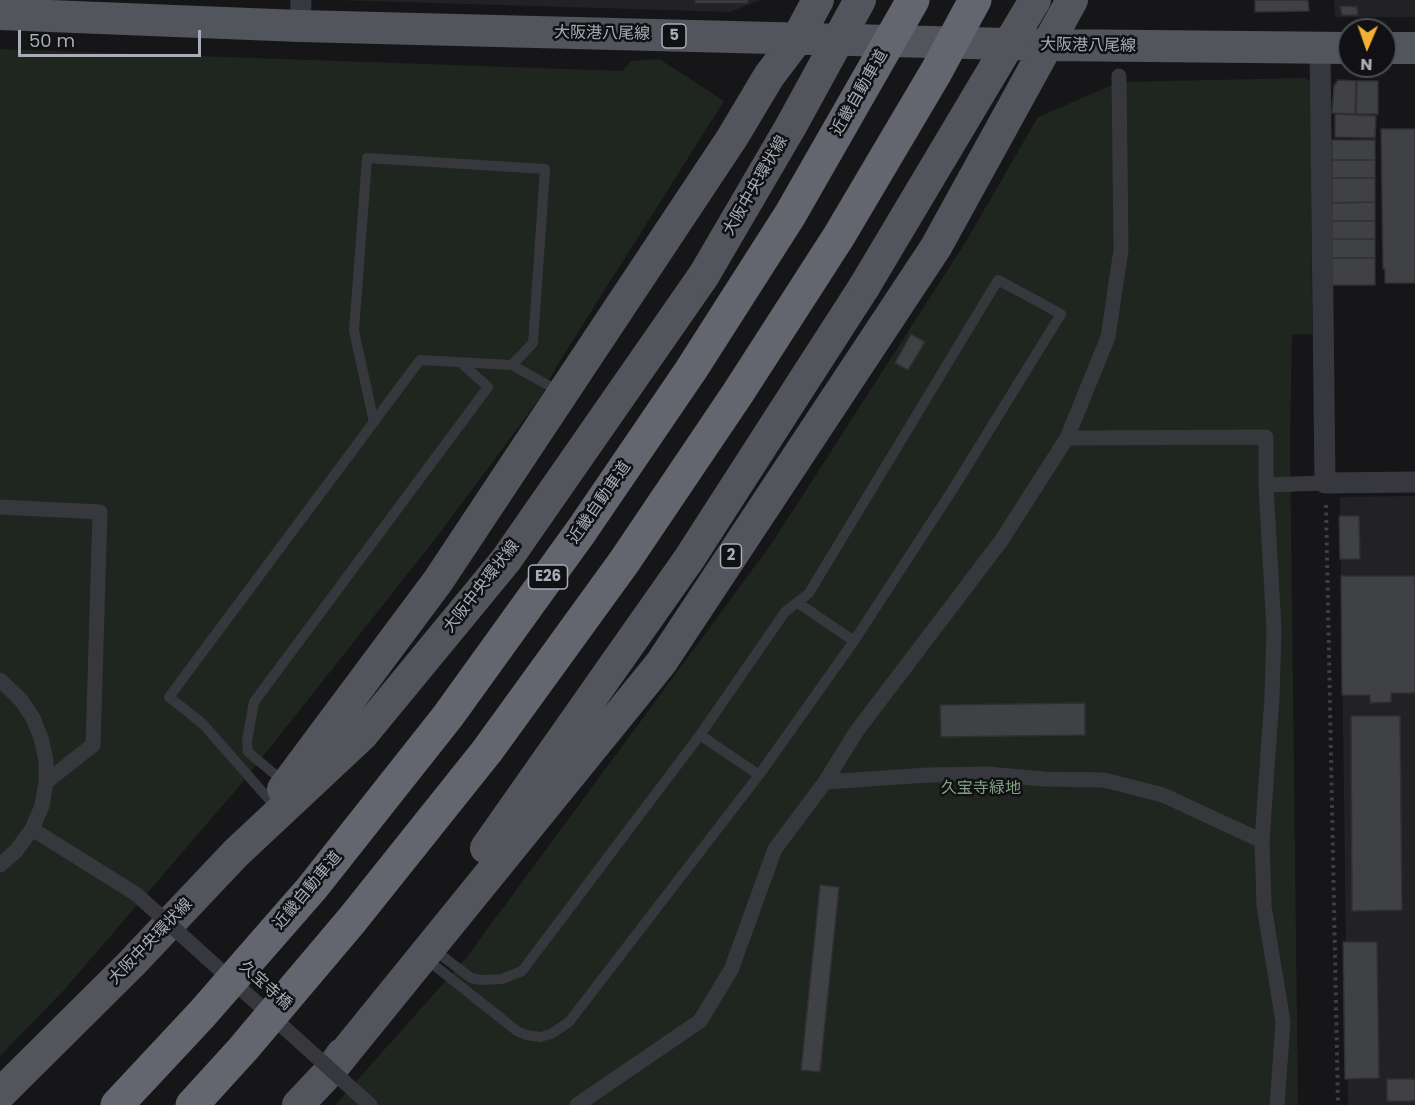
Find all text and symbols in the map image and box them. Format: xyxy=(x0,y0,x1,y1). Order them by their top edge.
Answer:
scale bar xyxy=(21,18,204,56)
north arrow xyxy=(1337,18,1397,78)
street label: 大阪港八尾線 xyxy=(554,24,650,44)
road number: 5 xyxy=(662,24,686,48)
text: 50 m xyxy=(29,28,75,53)
street label: 大阪港八尾線 xyxy=(1040,36,1136,56)
street label: 近畿自動車道 xyxy=(828,47,892,139)
text: N xyxy=(1360,53,1373,76)
street label: 大阪中央環状線 xyxy=(720,133,792,239)
street label: 近畿自動車道 xyxy=(565,458,635,548)
street label: 大阪中央環状線 xyxy=(440,537,524,637)
road number: 2 xyxy=(720,544,742,568)
road number: E26 xyxy=(528,565,568,589)
park label: 久宝寺緑地 xyxy=(941,779,1021,799)
street label: 近畿自動車道 xyxy=(270,848,346,934)
street label: 大阪中央環状線 xyxy=(105,895,197,989)
street label: 久宝寺橋 xyxy=(235,957,295,1015)

